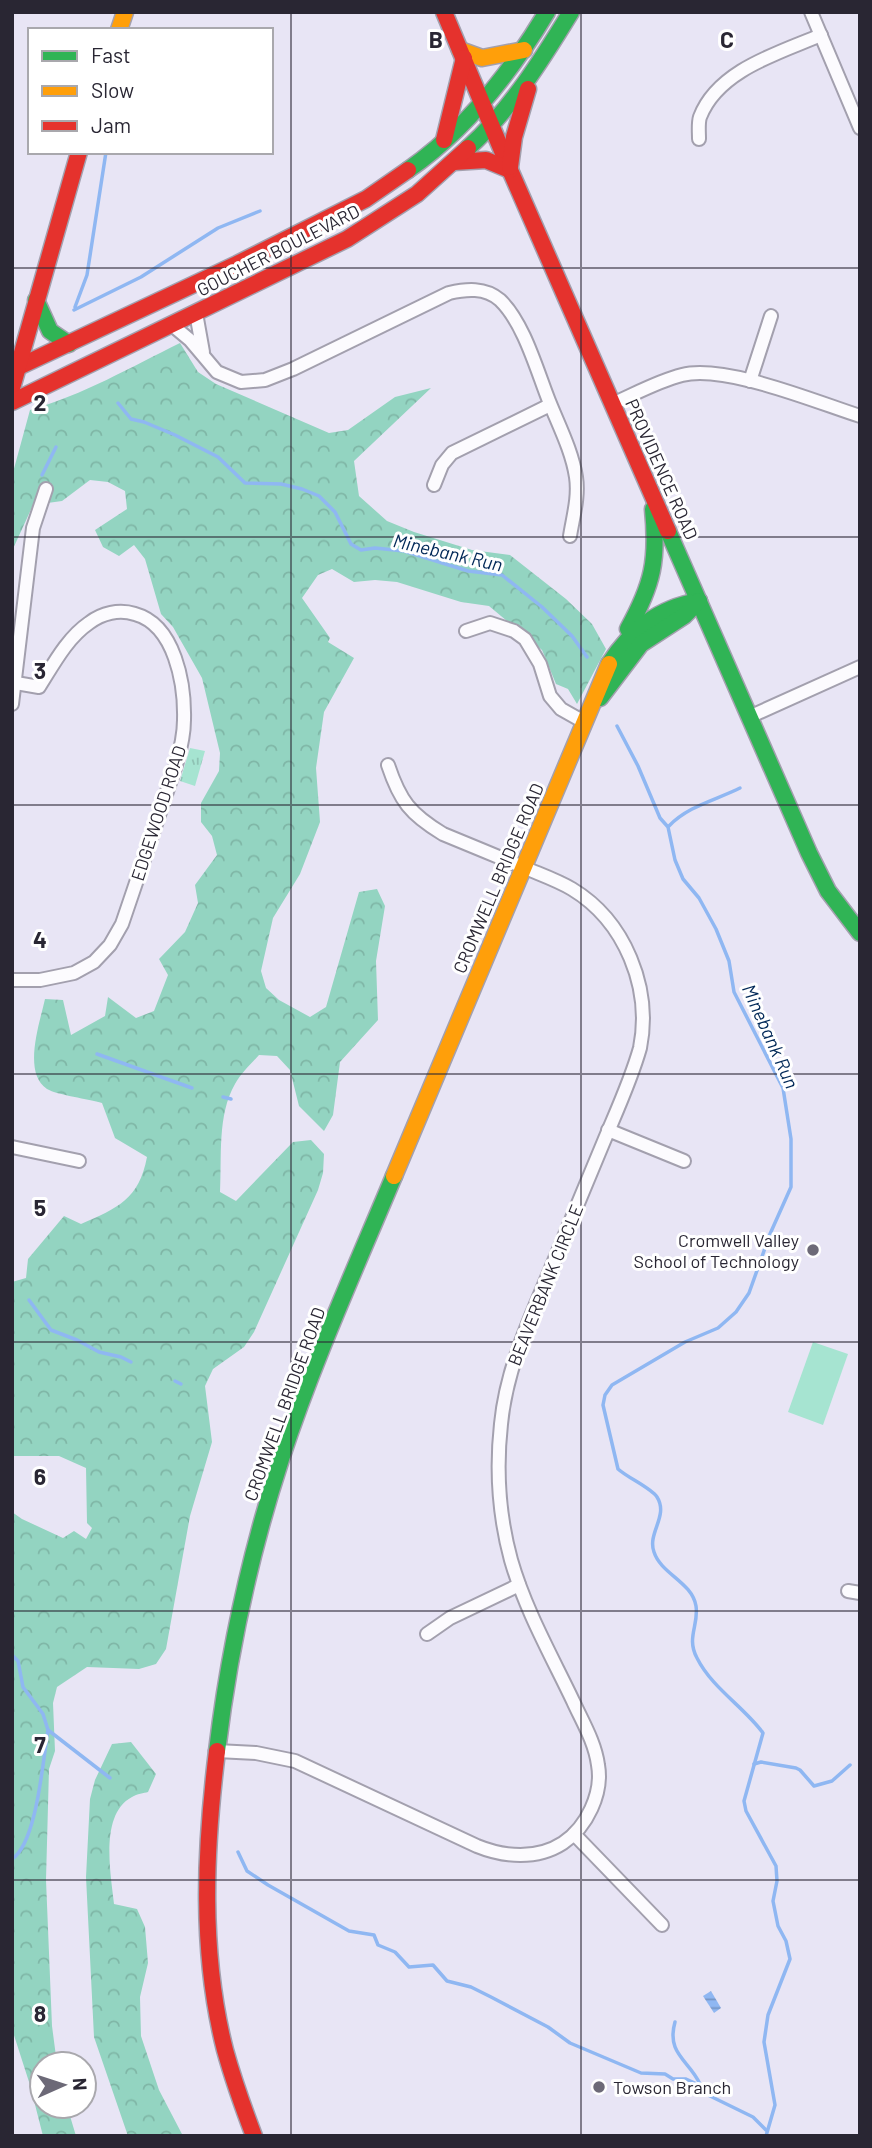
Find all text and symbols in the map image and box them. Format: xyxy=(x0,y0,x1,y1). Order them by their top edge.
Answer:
text: B xyxy=(429,25,443,53)
text: C xyxy=(720,25,734,53)
legend xyxy=(28,28,273,154)
text: Fast xyxy=(91,42,131,67)
text: Slow xyxy=(91,77,134,102)
text: Jam xyxy=(91,112,131,137)
street label: GOUCHER BOULEVARD xyxy=(193,199,363,301)
text: 2 xyxy=(34,388,46,416)
street label: PROVIDENCE ROAD xyxy=(621,395,703,543)
water label: Minebank Run xyxy=(391,528,505,576)
text: 3 xyxy=(34,656,46,684)
street label: EDGEWOOD ROAD xyxy=(126,743,190,883)
street label: CROMWELL BRIDGE ROAD xyxy=(448,780,548,976)
text: 4 xyxy=(33,925,47,953)
water label: Minebank Run xyxy=(738,980,804,1092)
text: 5 xyxy=(34,1193,46,1221)
street label: BEAVERBANK CIRCLE xyxy=(503,1201,587,1369)
place label: Cromwell Valley School of Technology xyxy=(634,1229,799,1272)
marker: Cromwell Valley School of Technology xyxy=(805,1242,821,1258)
street label: CROMWELL BRIDGE ROAD xyxy=(239,1304,329,1504)
text: 6 xyxy=(34,1462,46,1490)
text: 7 xyxy=(34,1730,46,1758)
text: 8 xyxy=(34,1999,46,2027)
north arrow xyxy=(28,2050,98,2120)
place label: Towson Branch xyxy=(613,2076,731,2098)
text: N xyxy=(69,2077,92,2091)
marker: Towson Branch xyxy=(591,2079,607,2095)

